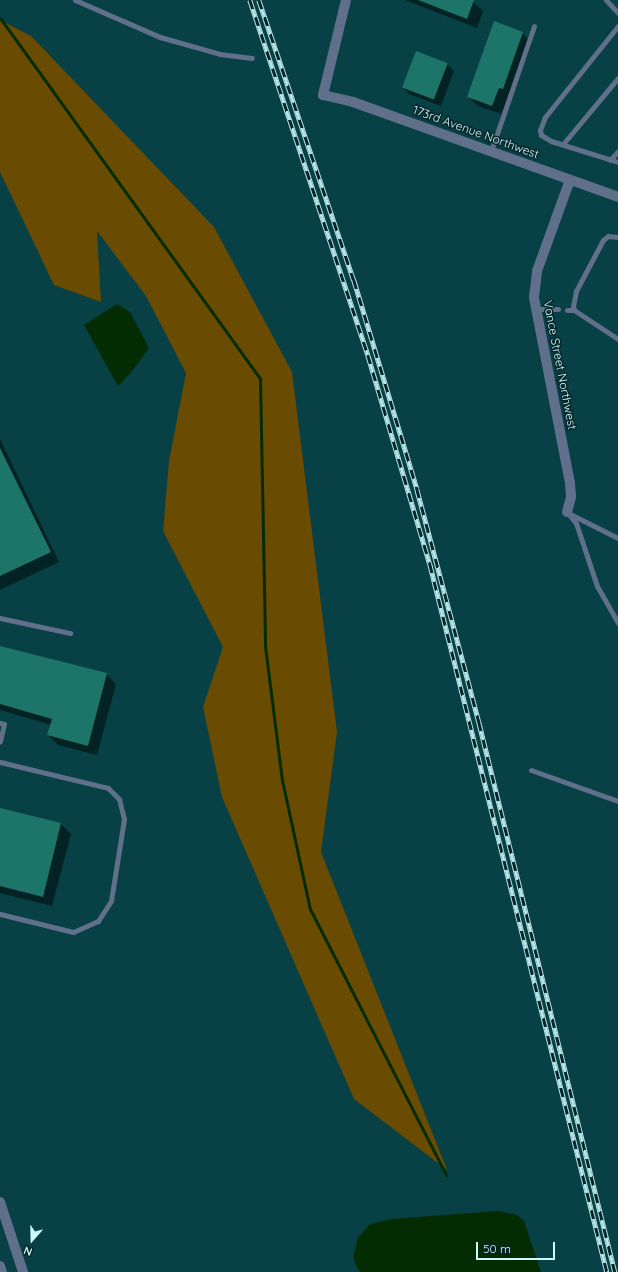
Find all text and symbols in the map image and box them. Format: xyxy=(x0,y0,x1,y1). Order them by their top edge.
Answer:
street label: 173rd Avenue Northwest xyxy=(411,102,541,162)
street label: Vance Street Northwest xyxy=(540,299,580,431)
north arrow xyxy=(12,1220,52,1260)
scale bar xyxy=(478,1234,557,1260)
text: 50 m xyxy=(483,1241,511,1256)
text: N xyxy=(22,1243,34,1259)

